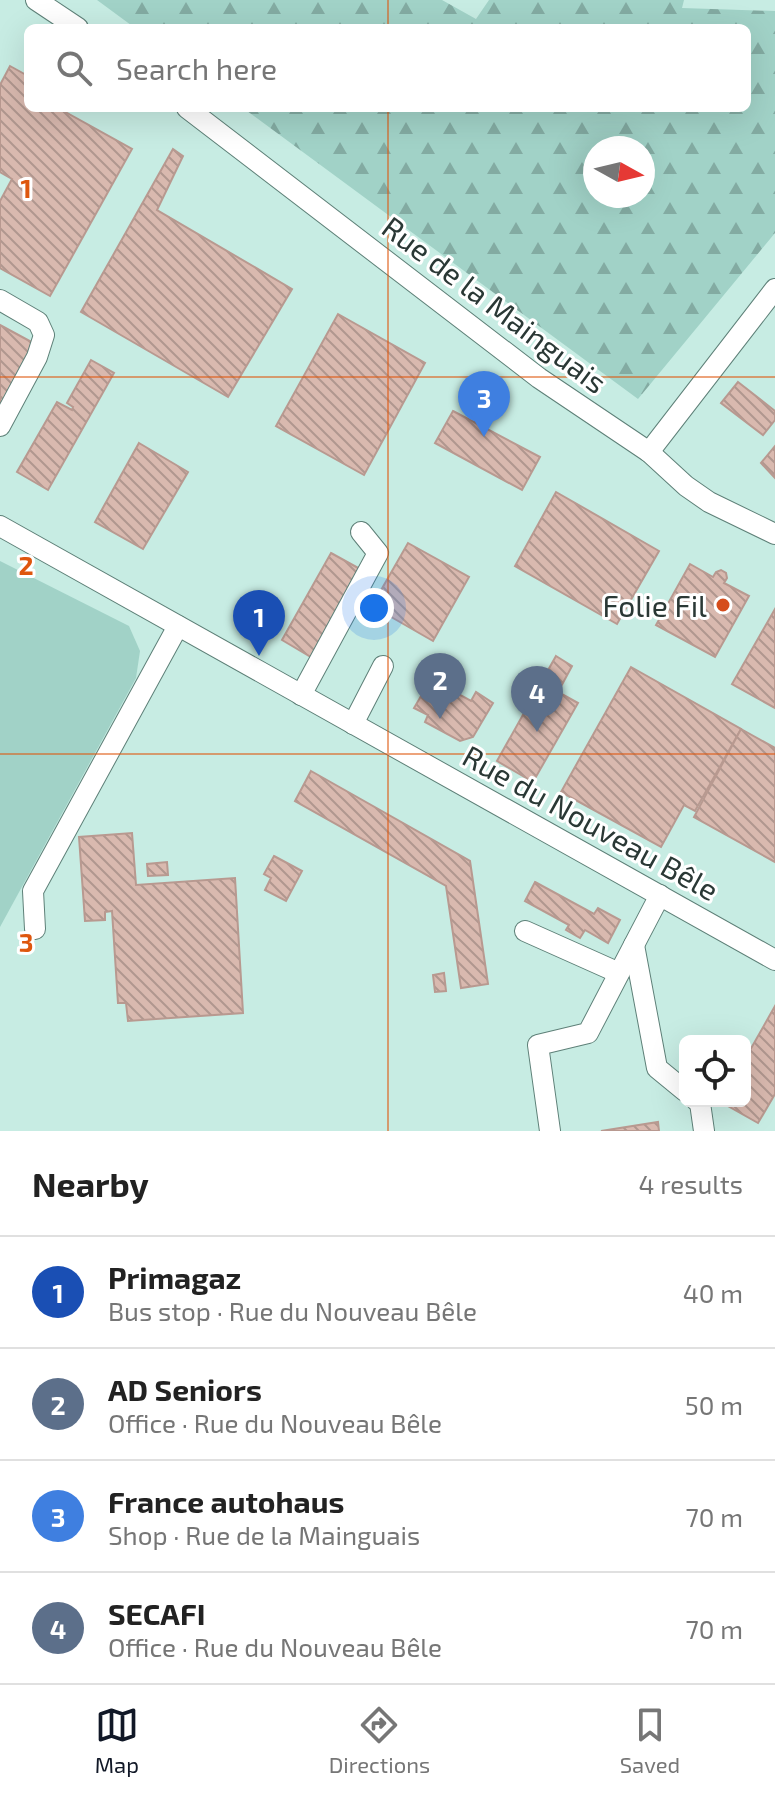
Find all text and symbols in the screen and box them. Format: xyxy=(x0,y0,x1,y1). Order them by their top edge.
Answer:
search box xyxy=(24,24,751,112)
icon: search xyxy=(52,46,96,90)
text: Search here xyxy=(116,50,277,86)
north arrow xyxy=(583,136,655,208)
text: 1 xyxy=(20,172,32,203)
street label: Rue de la Mainguais xyxy=(376,208,614,400)
pin: 3 xyxy=(458,371,510,437)
text: 2 xyxy=(18,549,34,580)
place label: Folie Fil xyxy=(603,587,707,623)
your location xyxy=(354,588,394,628)
pin: 1 xyxy=(233,590,285,656)
marker: Folie Fil xyxy=(714,596,732,614)
pin: 2 xyxy=(414,653,466,719)
pin: 4 xyxy=(511,666,563,732)
street label: Rue du Nouveau Bêle xyxy=(457,737,725,907)
text: 3 xyxy=(19,926,33,957)
map controls xyxy=(679,1035,751,1107)
button: locate xyxy=(679,1035,751,1107)
text: Nearby xyxy=(32,1163,149,1204)
text: 4 results xyxy=(638,1168,743,1199)
text: Primagaz xyxy=(108,1259,241,1295)
text: 1 xyxy=(52,1277,64,1308)
text: 40 m xyxy=(683,1277,743,1308)
text: Bus stop · Rue du Nouveau Bêle xyxy=(108,1295,477,1326)
text: AD Seniors xyxy=(108,1371,262,1407)
text: 2 xyxy=(50,1389,66,1420)
text: 50 m xyxy=(685,1389,743,1420)
text: Office · Rue du Nouveau Bêle xyxy=(108,1407,442,1438)
text: France autohaus xyxy=(108,1483,344,1519)
text: 3 xyxy=(51,1501,65,1532)
text: 70 m xyxy=(685,1501,743,1532)
text: Shop · Rue de la Mainguais xyxy=(108,1519,420,1550)
text: SECAFI xyxy=(108,1595,205,1631)
text: 4 xyxy=(50,1613,66,1644)
text: 70 m xyxy=(685,1613,743,1644)
text: Office · Rue du Nouveau Bêle xyxy=(108,1631,442,1662)
tab: Map xyxy=(95,1703,139,1777)
tab: Directions xyxy=(329,1703,430,1777)
tab: Saved xyxy=(620,1703,680,1777)

